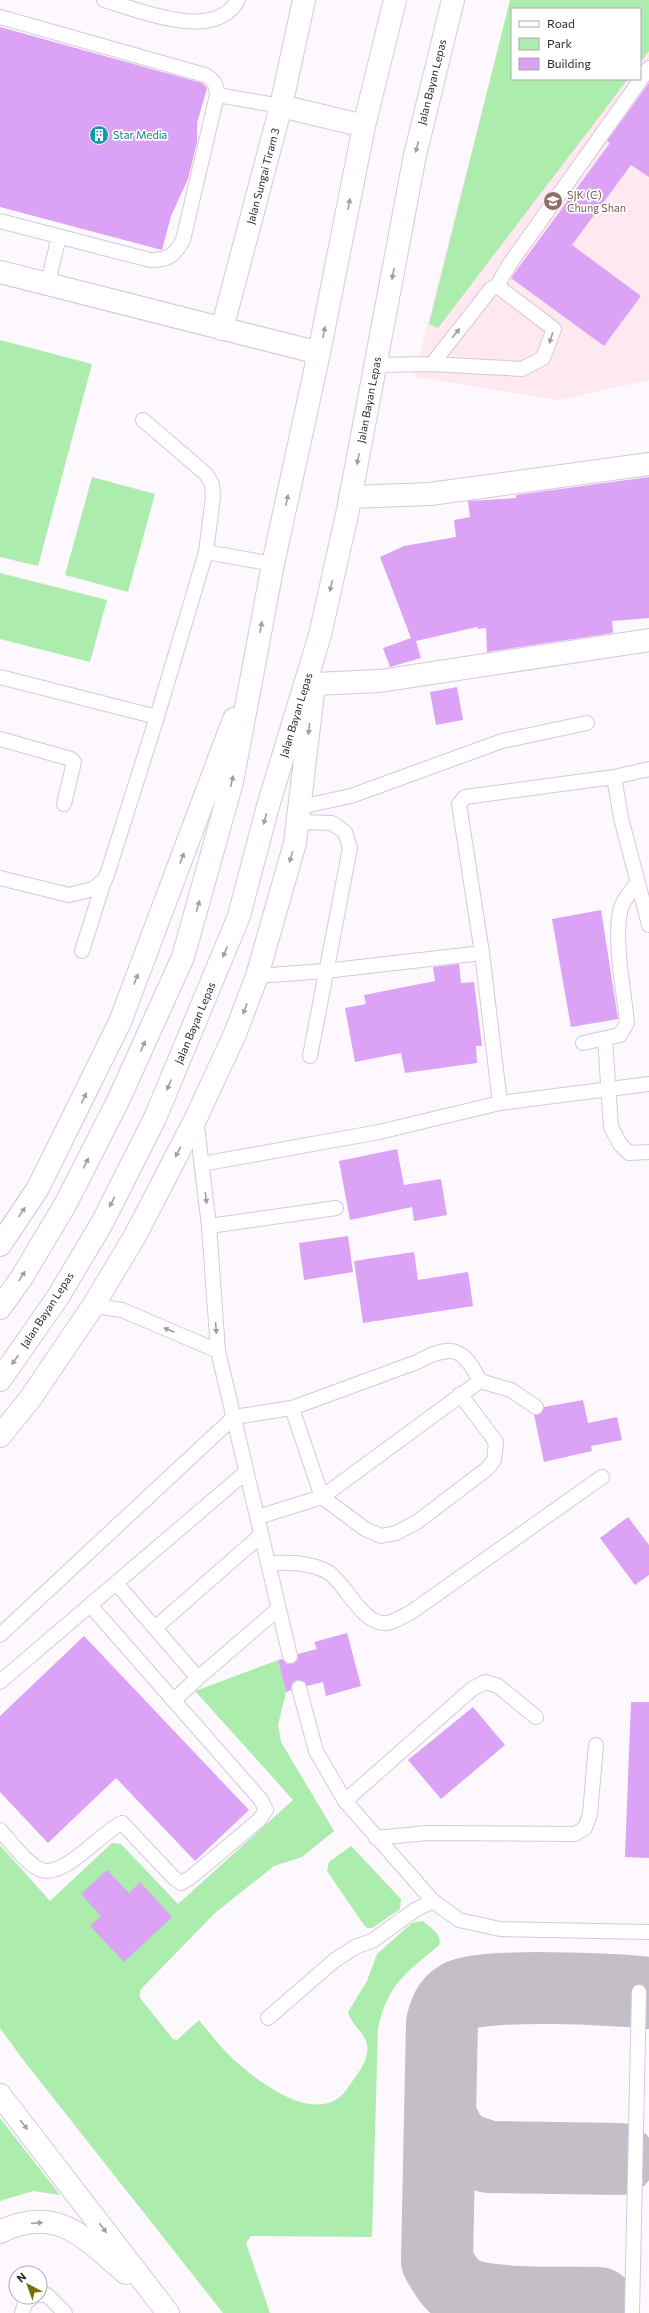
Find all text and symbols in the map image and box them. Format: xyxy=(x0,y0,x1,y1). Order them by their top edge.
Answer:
legend xyxy=(511,8,641,80)
text: Road xyxy=(547,16,575,30)
text: Park xyxy=(547,36,573,50)
street label: Jalan Bayan Lepas xyxy=(415,38,449,126)
text: Building xyxy=(547,56,591,70)
building icon: Star Media xyxy=(88,124,110,146)
street label: Jalan Sungai Tiram 3 xyxy=(243,126,283,226)
place label: Star Media xyxy=(113,128,167,141)
one-way arrow xyxy=(413,140,419,153)
place label: SJK (C) Chung Shan xyxy=(567,188,626,214)
school or university icon: SJK (C) Chung Shan xyxy=(542,190,564,212)
one-way arrow xyxy=(346,198,352,210)
one-way arrow xyxy=(390,268,396,281)
one-way arrow xyxy=(321,325,327,338)
one-way arrow xyxy=(451,328,460,339)
one-way arrow xyxy=(548,333,554,345)
street label: Jalan Bayan Lepas xyxy=(354,356,384,444)
one-way arrow xyxy=(354,452,360,465)
one-way arrow xyxy=(285,494,291,506)
one-way arrow xyxy=(327,580,333,592)
one-way arrow xyxy=(259,621,265,633)
street label: Jalan Bayan Lepas xyxy=(276,671,316,759)
one-way arrow xyxy=(305,723,312,735)
one-way arrow xyxy=(230,775,236,787)
one-way arrow xyxy=(261,813,267,826)
one-way arrow xyxy=(179,851,185,863)
one-way arrow xyxy=(288,852,294,864)
one-way arrow xyxy=(195,900,201,912)
one-way arrow xyxy=(221,946,227,958)
one-way arrow xyxy=(133,973,139,985)
street label: Jalan Bayan Lepas xyxy=(171,980,219,1066)
one-way arrow xyxy=(241,1003,247,1015)
one-way arrow xyxy=(140,1040,146,1052)
one-way arrow xyxy=(166,1079,172,1091)
one-way arrow xyxy=(81,1093,87,1104)
one-way arrow xyxy=(175,1146,182,1158)
one-way arrow xyxy=(83,1157,90,1169)
one-way arrow xyxy=(203,1192,209,1204)
one-way arrow xyxy=(109,1196,116,1207)
one-way arrow xyxy=(18,1207,26,1218)
street label: Jalan Bayan Lepas xyxy=(17,1269,77,1351)
one-way arrow xyxy=(18,1271,26,1281)
one-way arrow xyxy=(213,1322,220,1334)
one-way arrow xyxy=(163,1327,175,1333)
one-way arrow xyxy=(11,1354,19,1365)
one-way arrow xyxy=(20,2120,29,2131)
one-way arrow xyxy=(31,2219,43,2226)
one-way arrow xyxy=(99,2223,107,2234)
north arrow xyxy=(8,2265,48,2305)
text: N xyxy=(14,2269,28,2285)

